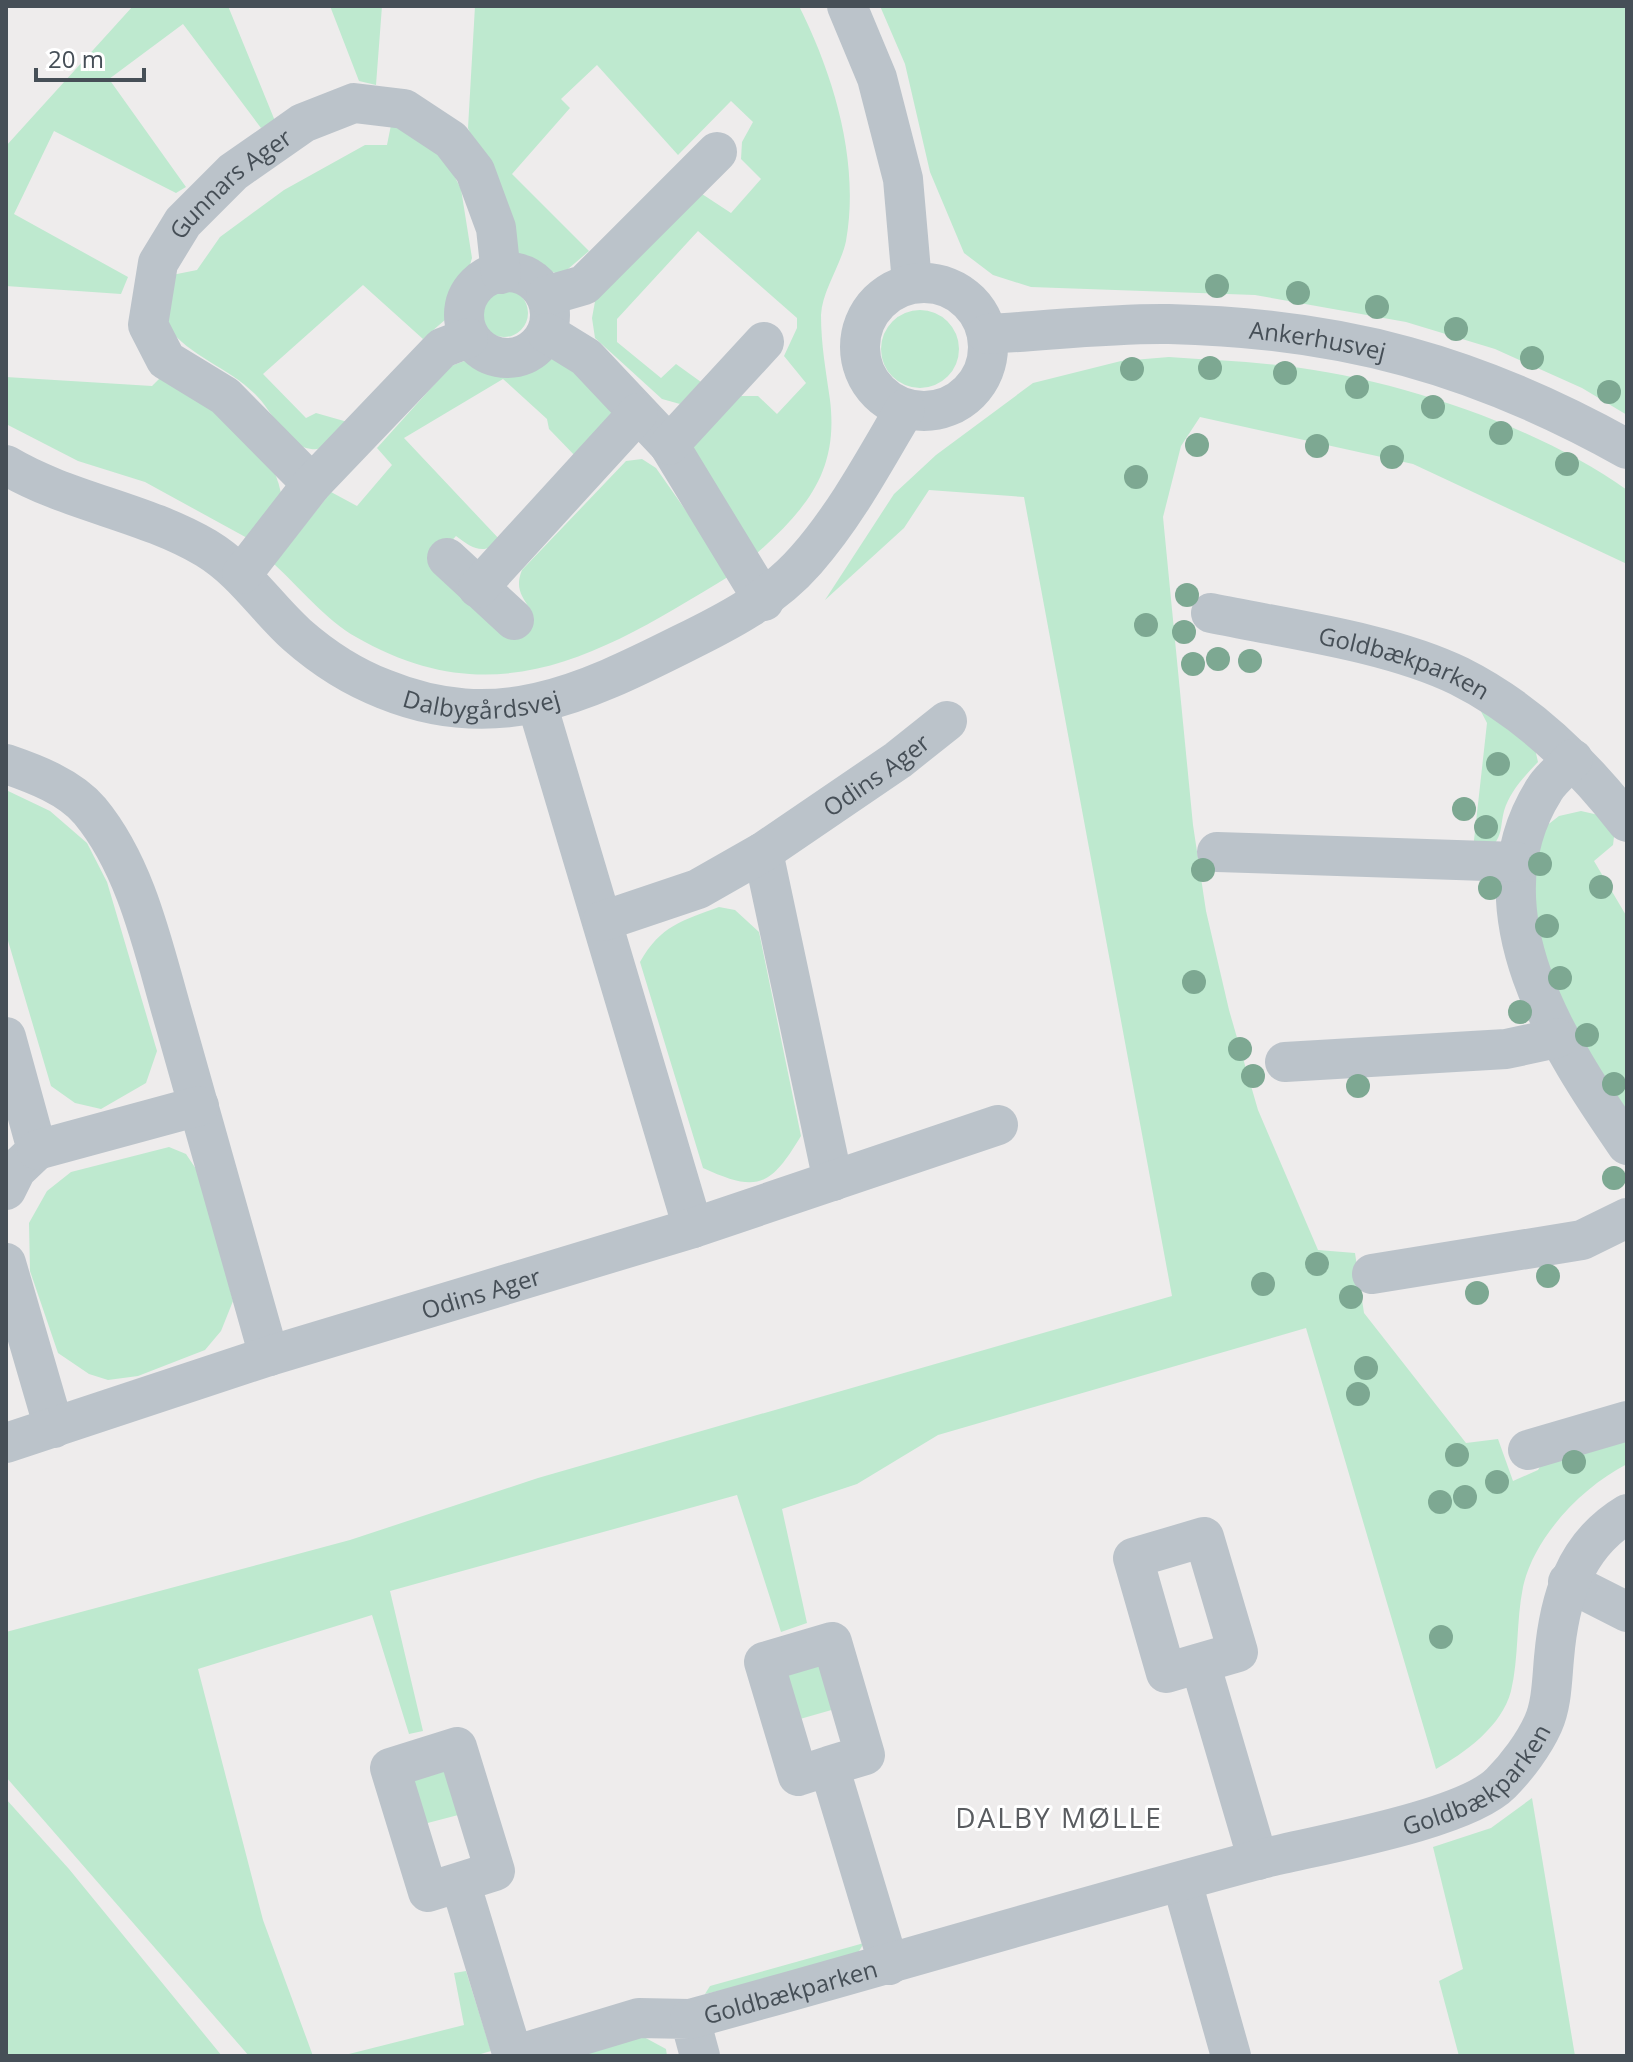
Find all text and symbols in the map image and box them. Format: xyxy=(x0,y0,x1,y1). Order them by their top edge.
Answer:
scale bar xyxy=(36,32,144,82)
text: 20 m xyxy=(48,42,104,75)
street label: Gunnars Ager xyxy=(161,120,298,244)
street label: Ankerhusvej xyxy=(1248,312,1390,367)
street label: Goldbækparken xyxy=(1316,618,1496,706)
street label: Dalbygårdsvej xyxy=(399,681,563,726)
street label: Odins Ager xyxy=(816,725,936,823)
street label: Odins Ager xyxy=(417,1258,545,1326)
street label: Goldbækparken xyxy=(1398,1718,1557,1842)
district label: DALBY MØLLE xyxy=(955,1798,1163,1836)
street label: Goldbækparken xyxy=(699,1951,881,2031)

